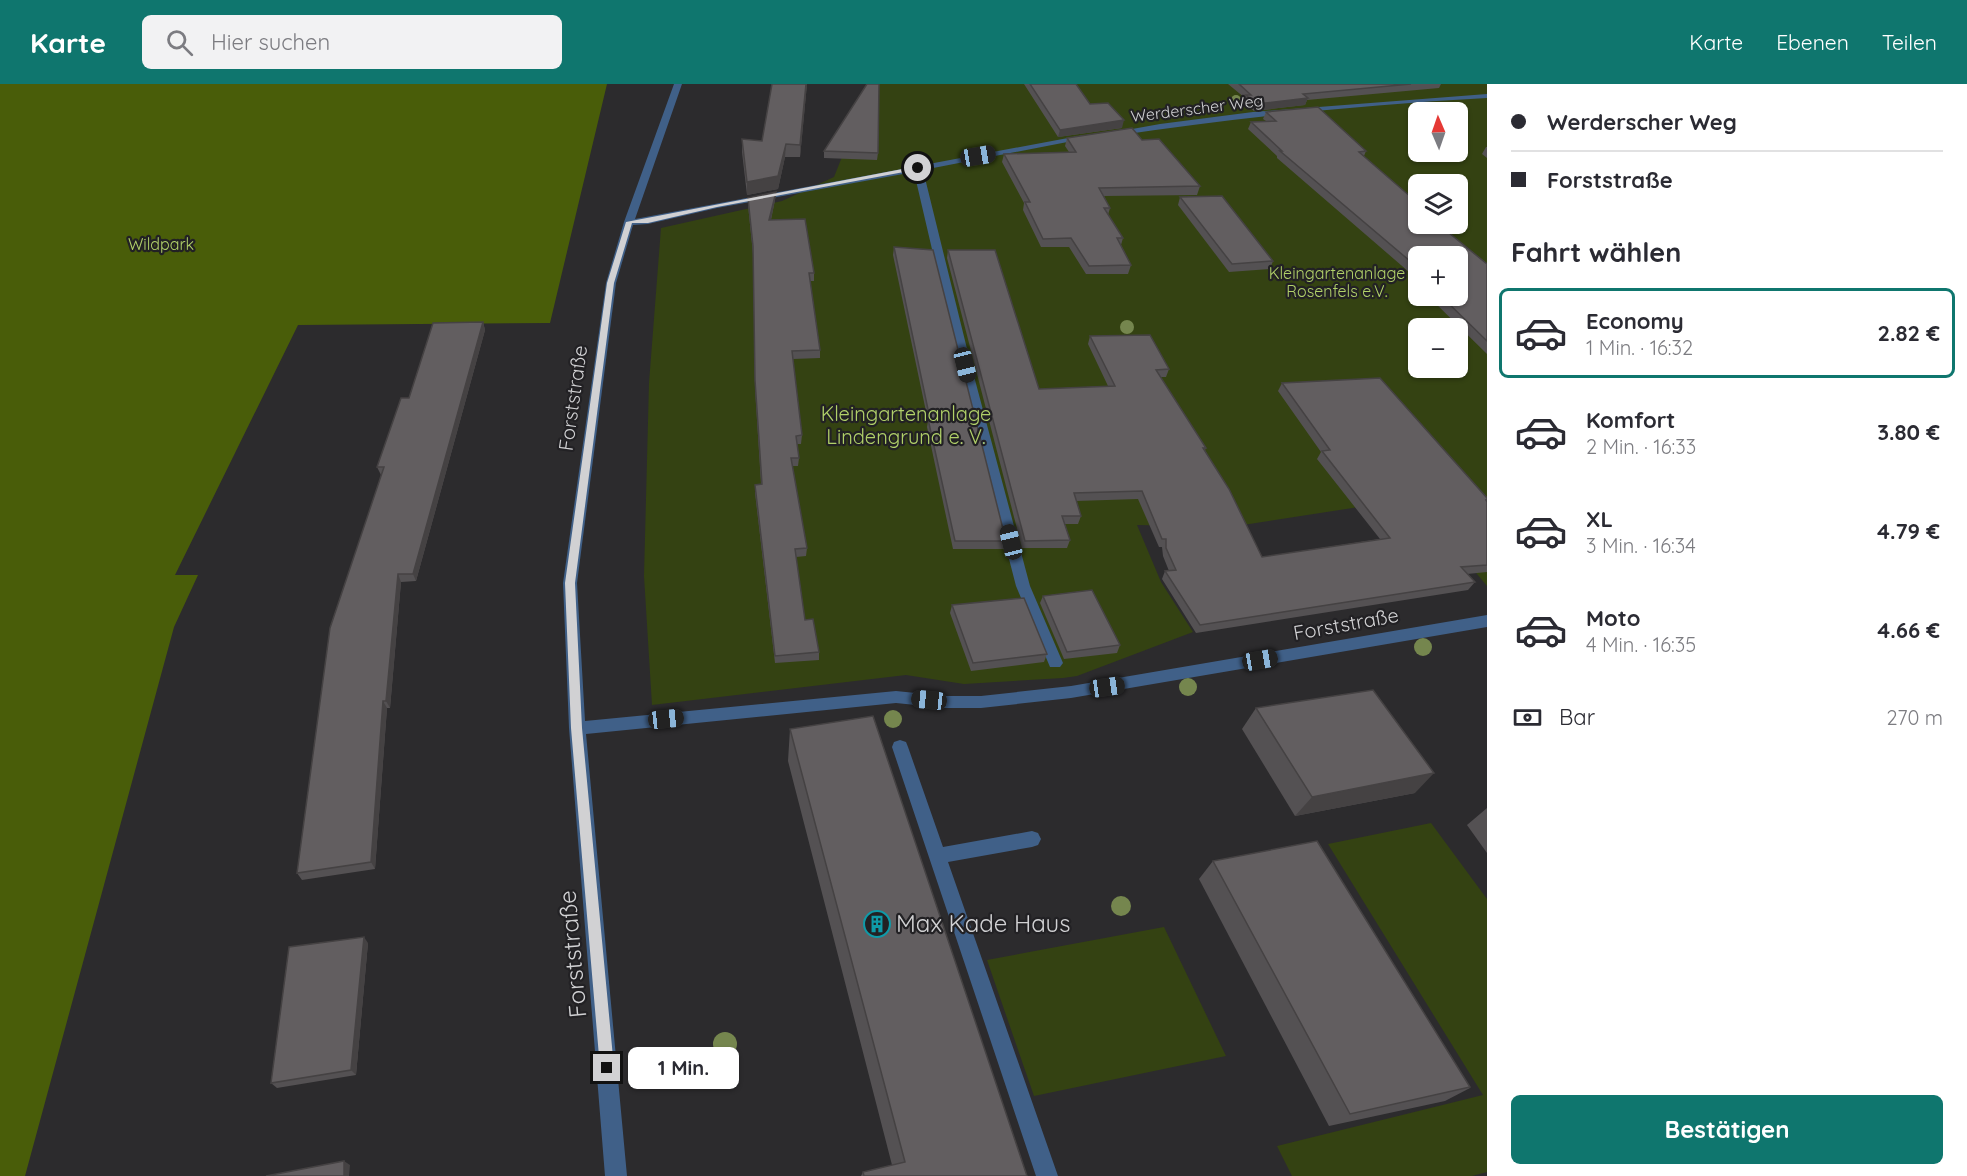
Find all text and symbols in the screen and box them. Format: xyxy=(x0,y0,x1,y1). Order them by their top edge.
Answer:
search box xyxy=(142,15,562,69)
text: Karte xyxy=(30,25,106,60)
icon: search xyxy=(163,26,196,59)
text: Hier suchen xyxy=(211,28,330,56)
text: Karte xyxy=(1689,29,1743,55)
text: Ebenen xyxy=(1776,29,1849,55)
text: Teilen xyxy=(1882,29,1937,55)
street label: Werderscher Weg xyxy=(1129,90,1265,126)
north arrow xyxy=(1408,102,1468,162)
map controls xyxy=(1408,102,1468,378)
text: Werderscher Weg xyxy=(1547,108,1737,136)
car xyxy=(959,144,997,168)
route start xyxy=(904,154,931,181)
text: Forststraße xyxy=(1547,166,1673,194)
button: layers xyxy=(1408,174,1468,234)
park label: Wildpark xyxy=(128,234,194,254)
text: Fahrt wählen xyxy=(1511,235,1681,269)
button: + xyxy=(1408,246,1468,306)
park label: Kleingartenanlage Rosenfels e.V. xyxy=(1269,263,1405,301)
icon: car xyxy=(1514,306,1568,360)
text: Economy xyxy=(1586,307,1684,335)
button: − xyxy=(1408,318,1468,378)
text: 2.82 € xyxy=(1877,319,1940,347)
text: 1 Min. · 16:32 xyxy=(1586,335,1693,360)
street label: Forststraße xyxy=(553,343,592,452)
car xyxy=(952,345,978,385)
park label: Kleingartenanlage Lindengrund e. V. xyxy=(821,401,991,449)
icon: car xyxy=(1514,405,1568,459)
text: Komfort xyxy=(1586,406,1675,434)
text: 3.80 € xyxy=(1877,418,1940,446)
text: 2 Min. · 16:33 xyxy=(1586,434,1696,459)
icon: car xyxy=(1514,504,1568,558)
text: XL xyxy=(1586,505,1613,533)
text: 4.79 € xyxy=(1877,517,1940,545)
car xyxy=(998,522,1024,562)
text: 3 Min. · 16:34 xyxy=(1586,533,1696,558)
street label: Forststraße xyxy=(1291,602,1401,645)
icon: car xyxy=(1514,603,1568,657)
text: Moto xyxy=(1586,604,1640,632)
text: 4.66 € xyxy=(1877,616,1940,644)
text: 4 Min. · 16:35 xyxy=(1586,632,1696,657)
car xyxy=(1241,648,1279,672)
car xyxy=(1088,676,1126,698)
car xyxy=(910,689,948,711)
icon: cash xyxy=(1511,701,1544,734)
text: Bar xyxy=(1559,703,1595,731)
text: 270 m xyxy=(1886,705,1943,730)
car xyxy=(647,708,685,730)
street label: Forststraße xyxy=(551,889,593,1019)
place label: Max Kade Haus xyxy=(896,908,1070,938)
building icon: Max Kade Haus xyxy=(862,909,892,939)
callout: 1 Min. xyxy=(628,1047,739,1089)
route end xyxy=(593,1054,620,1081)
text: 1 Min. xyxy=(658,1055,709,1080)
button: Bestätigen xyxy=(1511,1095,1943,1164)

